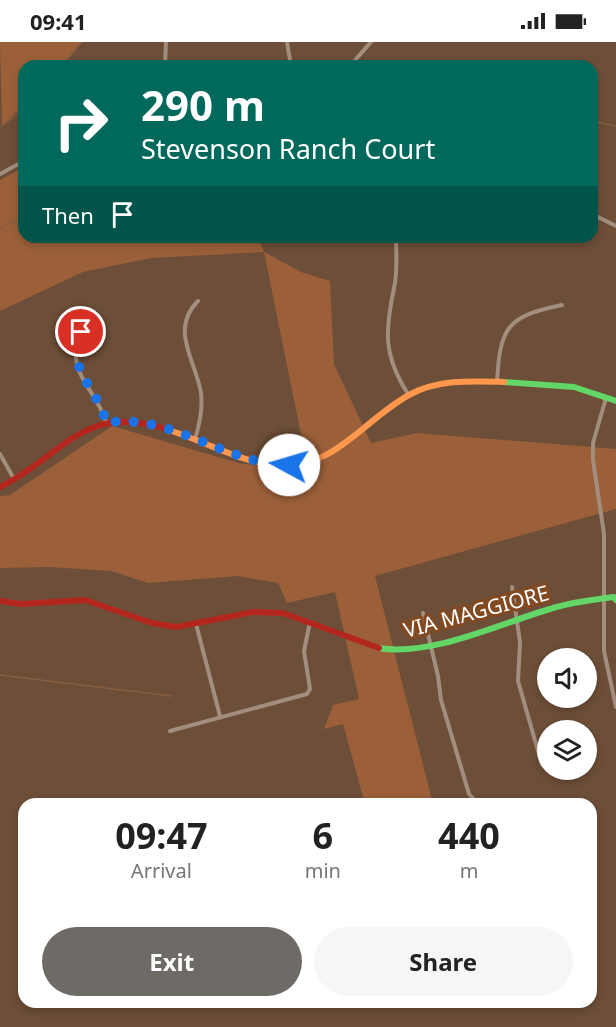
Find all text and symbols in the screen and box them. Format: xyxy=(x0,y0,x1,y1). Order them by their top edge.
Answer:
text: 09:41 xyxy=(30,6,87,36)
text: 290 m xyxy=(141,76,265,133)
icon: right xyxy=(42,84,120,162)
text: Stevenson Ranch Court xyxy=(141,130,435,167)
icon: arrive xyxy=(106,198,139,231)
text: Then xyxy=(42,200,94,230)
pin xyxy=(55,306,106,357)
icon: arrive xyxy=(64,315,97,348)
position arrow xyxy=(257,433,321,497)
street label: VIA MAGGIORE xyxy=(400,578,552,644)
map controls xyxy=(537,648,597,780)
button: sound xyxy=(537,648,597,708)
button: layers xyxy=(537,720,597,780)
text: 09:47 xyxy=(115,811,208,860)
text: 6 xyxy=(313,811,333,860)
text: 440 xyxy=(438,811,500,860)
text: Arrival xyxy=(131,857,192,884)
text: min xyxy=(305,857,341,884)
text: m xyxy=(460,857,478,884)
button: Exit xyxy=(42,927,302,996)
button: Share xyxy=(314,927,573,996)

